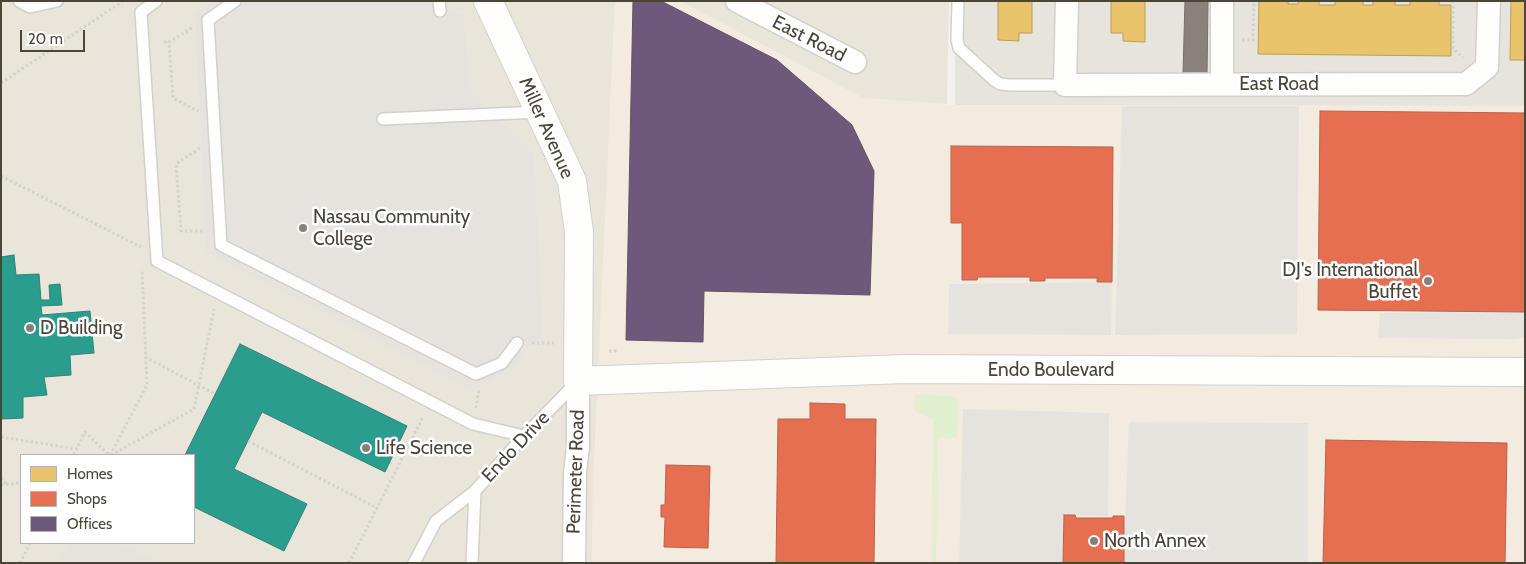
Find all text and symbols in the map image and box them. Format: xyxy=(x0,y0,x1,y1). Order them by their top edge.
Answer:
street label: East Road xyxy=(768,11,850,67)
scale bar xyxy=(22,20,88,52)
text: 20 m xyxy=(28,30,63,48)
street label: East Road xyxy=(1239,73,1319,95)
street label: Miller Avenue xyxy=(514,74,578,182)
place label: Nassau Community College xyxy=(313,206,470,250)
marker: Nassau Community College xyxy=(297,222,309,234)
place label: DJ's International Buffet xyxy=(1282,259,1418,303)
marker: DJ's International Buffet xyxy=(1422,275,1434,287)
place label: D Building xyxy=(40,317,122,339)
marker: D Building xyxy=(24,322,36,334)
street label: Endo Boulevard xyxy=(988,359,1114,381)
street label: Endo Drive xyxy=(477,407,555,487)
street label: Perimeter Road xyxy=(562,409,590,535)
place label: Life Science xyxy=(376,437,472,459)
marker: Life Science xyxy=(360,442,372,454)
legend xyxy=(20,454,195,544)
text: Homes xyxy=(67,465,113,483)
text: Shops xyxy=(67,490,107,508)
text: Offices xyxy=(67,515,112,533)
place label: North Annex xyxy=(1104,530,1206,552)
marker: North Annex xyxy=(1088,535,1100,547)

